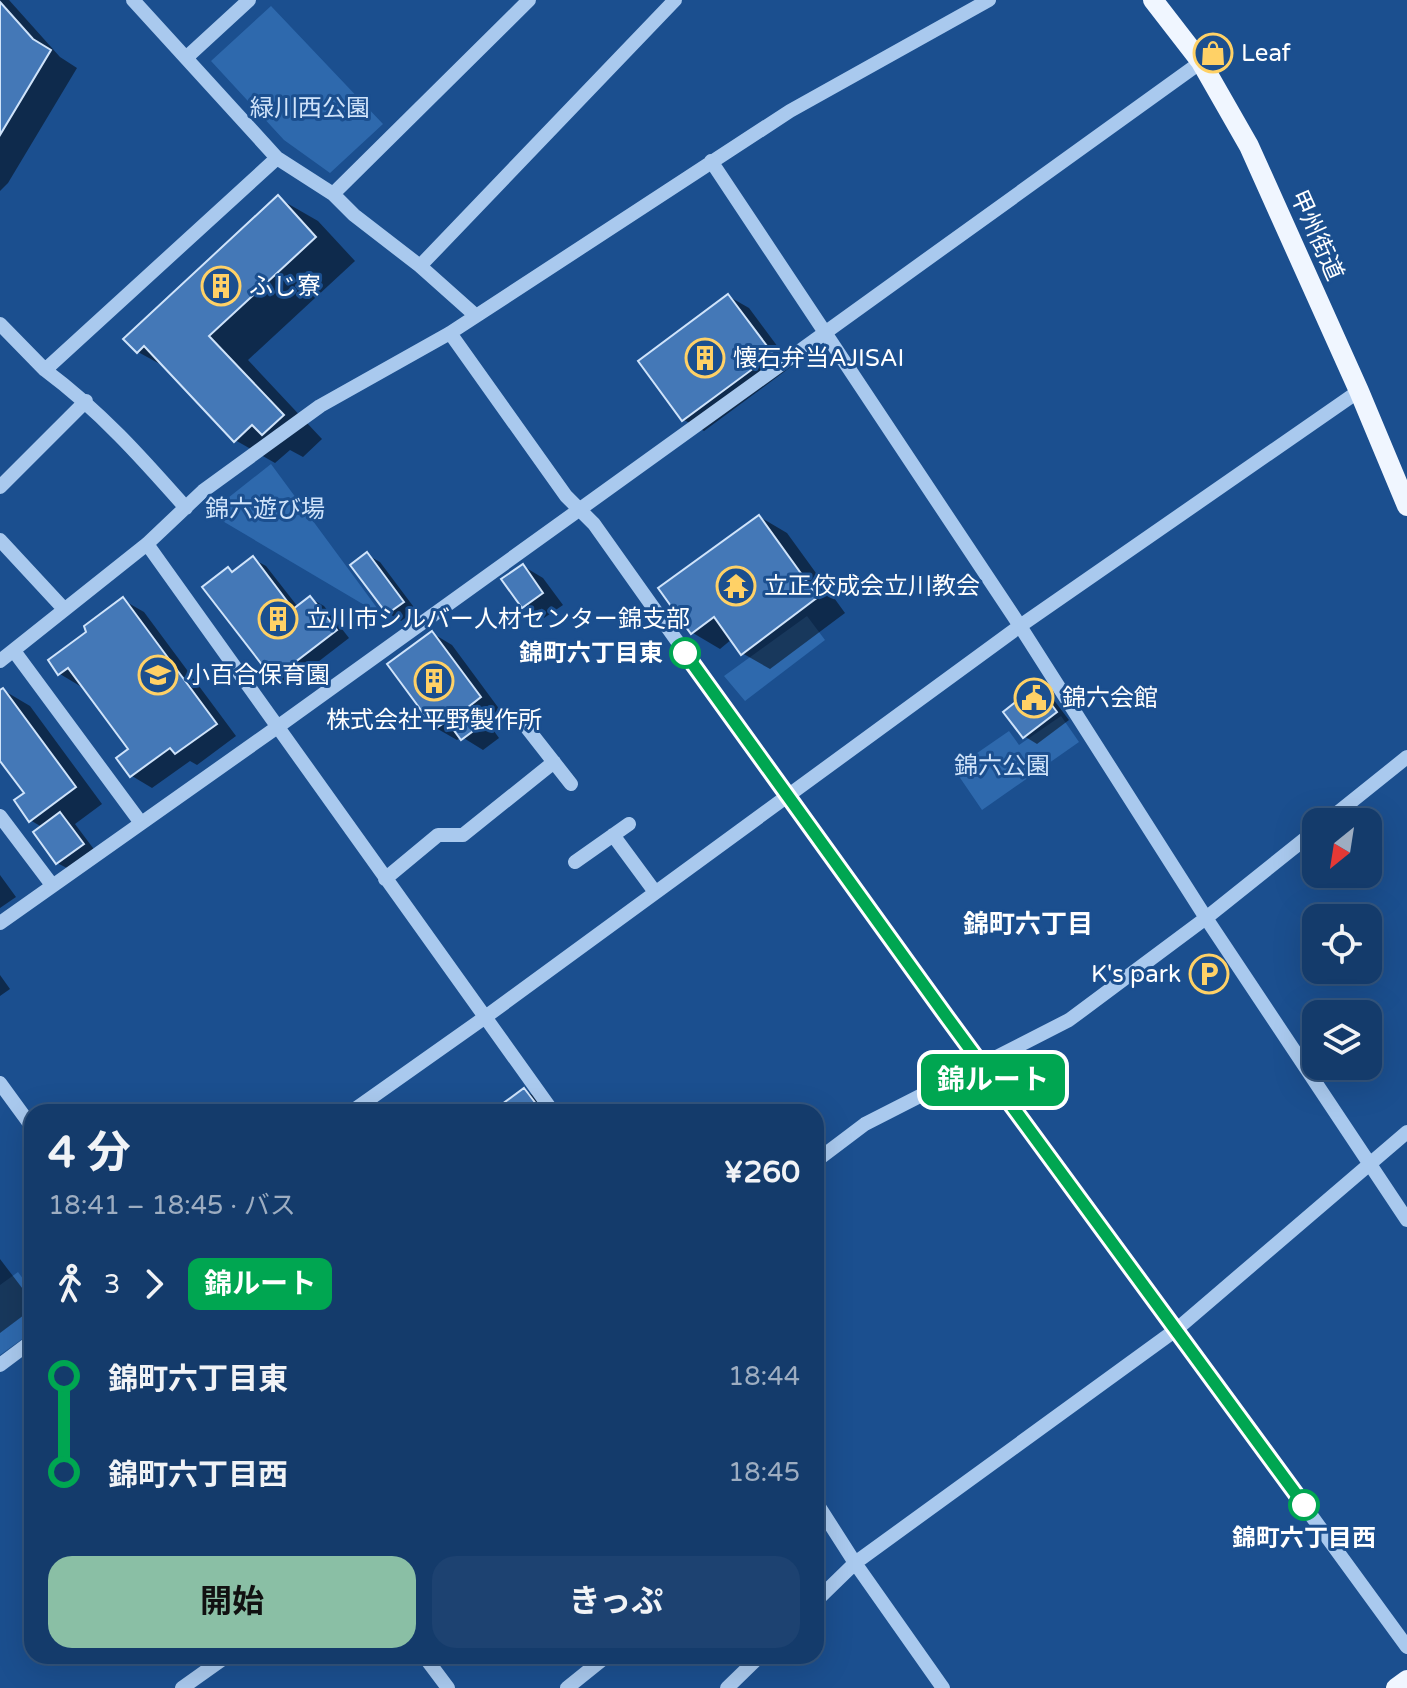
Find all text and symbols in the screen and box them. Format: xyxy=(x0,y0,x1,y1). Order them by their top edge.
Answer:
shop icon: Leaf xyxy=(1192,32,1234,74)
place label: Leaf xyxy=(1241,39,1292,68)
park label: 緑川西公園 xyxy=(250,94,370,123)
street label: 甲州街道 xyxy=(1284,185,1349,285)
building icon: ふじ寮 xyxy=(200,265,242,307)
place label: ふじ寮 xyxy=(249,272,321,301)
building icon: 懐石弁当AJISAI xyxy=(684,337,726,379)
place label: 懐石弁当AJISAI xyxy=(733,344,904,373)
park label: 錦六遊び場 xyxy=(205,495,325,524)
temple icon: 立正佼成会立川教会 xyxy=(715,565,757,607)
place label: 立正佼成会立川教会 xyxy=(764,572,980,601)
building icon: 立川市シルバー人材センター錦支部 xyxy=(257,598,299,640)
place label: 立川市シルバー人材センター錦支部 xyxy=(306,605,690,634)
marker: 錦町六丁目東 xyxy=(670,638,700,668)
place label: 錦町六丁目東 xyxy=(519,639,663,668)
school or university icon: 小百合保育園 xyxy=(137,654,179,696)
building icon: 株式会社平野製作所 xyxy=(413,660,455,702)
place label: 小百合保育園 xyxy=(186,661,330,690)
public building icon: 錦六会館 xyxy=(1013,677,1055,719)
place label: 錦六会館 xyxy=(1062,684,1158,713)
place label: 株式会社平野製作所 xyxy=(326,706,542,735)
park label: 錦六公園 xyxy=(954,752,1050,781)
north arrow xyxy=(1302,808,1382,888)
map controls xyxy=(1302,808,1382,1080)
button: locate xyxy=(1302,904,1382,984)
district label: 錦町六丁目 xyxy=(963,909,1093,940)
parking icon: K's park xyxy=(1188,953,1230,995)
place label: K's park xyxy=(1091,960,1181,989)
button: layers xyxy=(1302,1000,1382,1080)
line badge: 錦ルート xyxy=(937,1054,1049,1106)
text: 錦ルート xyxy=(937,1063,1049,1097)
text: 4 分 xyxy=(48,1127,131,1180)
text: ¥260 xyxy=(724,1154,800,1191)
text: 18:41 – 18:45 · バス xyxy=(48,1190,296,1221)
icon: walk xyxy=(48,1262,92,1306)
icon: forward xyxy=(132,1262,176,1306)
text: 錦ルート xyxy=(204,1267,316,1301)
text: 3 xyxy=(104,1269,120,1300)
text: 錦町六丁目東 xyxy=(108,1361,288,1398)
text: 18:44 xyxy=(728,1361,800,1392)
text: 錦町六丁目西 xyxy=(108,1457,288,1494)
text: 18:45 xyxy=(728,1457,800,1488)
marker: 錦町六丁目西 xyxy=(1289,1490,1319,1520)
place label: 錦町六丁目西 xyxy=(1232,1524,1376,1553)
button: 開始 xyxy=(48,1556,416,1648)
button: きっぷ xyxy=(432,1556,800,1648)

